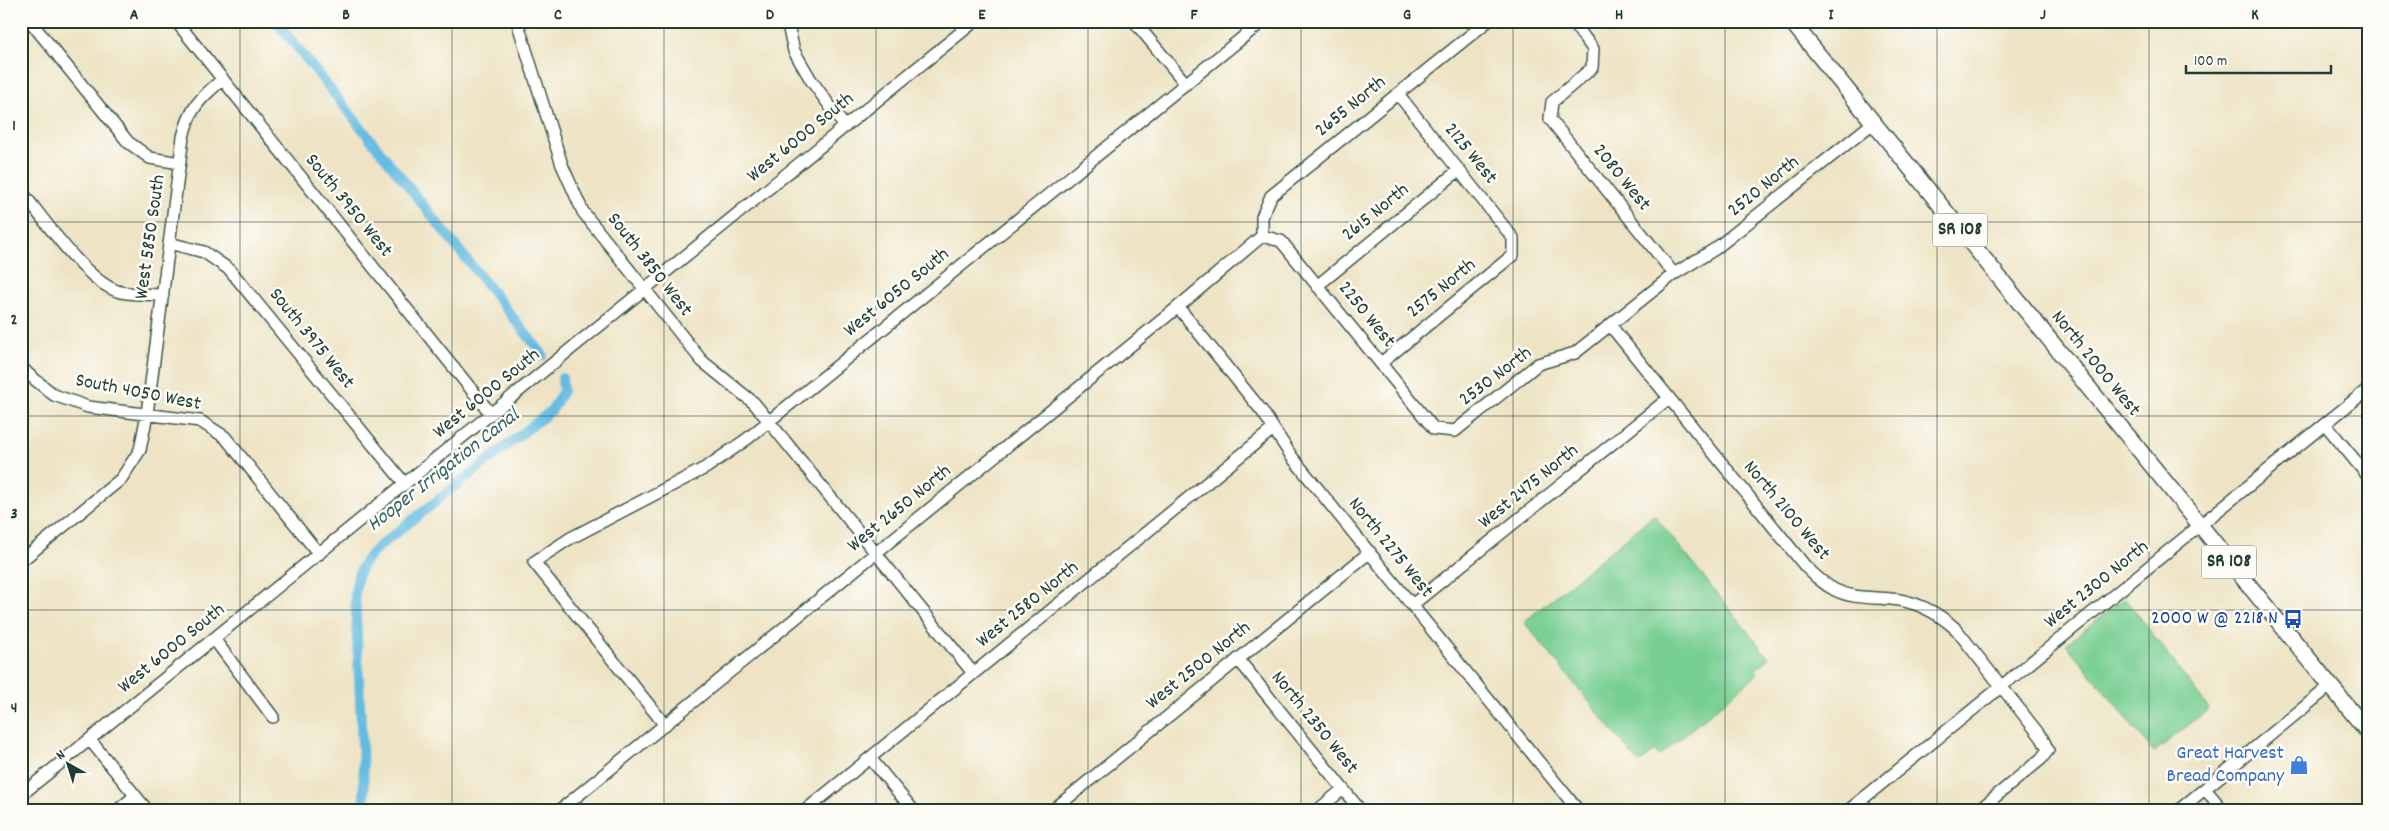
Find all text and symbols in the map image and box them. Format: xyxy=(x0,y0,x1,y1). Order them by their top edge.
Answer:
text: A xyxy=(130,4,139,27)
text: B xyxy=(342,4,350,27)
text: C xyxy=(554,4,562,27)
text: D xyxy=(766,4,775,27)
text: E xyxy=(978,4,986,27)
text: F xyxy=(1190,4,1198,27)
text: G xyxy=(1403,4,1411,27)
text: H xyxy=(1615,4,1623,27)
text: I xyxy=(1829,4,1835,27)
text: J xyxy=(2040,4,2046,27)
text: K xyxy=(2251,4,2259,27)
scale bar xyxy=(2186,42,2332,74)
text: 100 m xyxy=(2194,51,2227,73)
street label: 2655 North xyxy=(1309,70,1393,144)
street label: West 6000 South xyxy=(741,86,861,190)
text: 1 xyxy=(12,115,16,138)
street label: 2125 West xyxy=(1437,117,1503,191)
street label: 2080 West xyxy=(1585,138,1657,218)
street label: South 3950 West xyxy=(297,148,399,264)
street label: 2520 North xyxy=(1722,149,1806,225)
street label: West 5850 South xyxy=(128,173,174,301)
street label: 2615 North xyxy=(1336,177,1416,249)
street label: South 3850 West xyxy=(599,207,699,323)
road number: SR 108 xyxy=(1932,214,1988,246)
street label: West 6050 South xyxy=(838,242,956,344)
street label: 2575 North xyxy=(1401,252,1483,326)
street label: 2250 West xyxy=(1330,276,1402,354)
street label: South 3975 West xyxy=(261,282,361,396)
street label: North 2000 West xyxy=(2043,305,2147,423)
text: 2 xyxy=(11,309,18,332)
street label: 2530 North xyxy=(1454,340,1538,414)
street label: West 6000 South xyxy=(427,342,547,446)
street label: South 4050 West xyxy=(73,367,203,419)
water label: Hooper Irrigation Canal xyxy=(361,401,528,540)
street label: West 2475 North xyxy=(1473,438,1585,536)
street label: North 2100 West xyxy=(1736,455,1836,567)
street label: West 2650 North xyxy=(842,458,958,560)
street label: North 2275 West xyxy=(1341,492,1439,604)
text: 3 xyxy=(10,503,18,526)
street label: West 2300 North xyxy=(2039,534,2155,636)
road number: SR 108 xyxy=(2202,546,2256,578)
street label: West 2580 North xyxy=(971,555,1085,655)
street label: West 6000 South xyxy=(112,597,232,701)
place label: 2000 W @ 2218 N xyxy=(2151,605,2278,633)
bus stop icon: 2000 W @ 2218 N xyxy=(2282,608,2304,630)
street label: West 2500 North xyxy=(1141,615,1257,717)
street label: North 2350 West xyxy=(1264,665,1364,781)
text: 4 xyxy=(11,697,17,720)
north arrow xyxy=(42,738,92,788)
place label: Great Harvest Bread Company xyxy=(2167,740,2285,791)
text: N xyxy=(52,745,70,765)
shop icon: Great Harvest Bread Company xyxy=(2288,754,2310,776)

